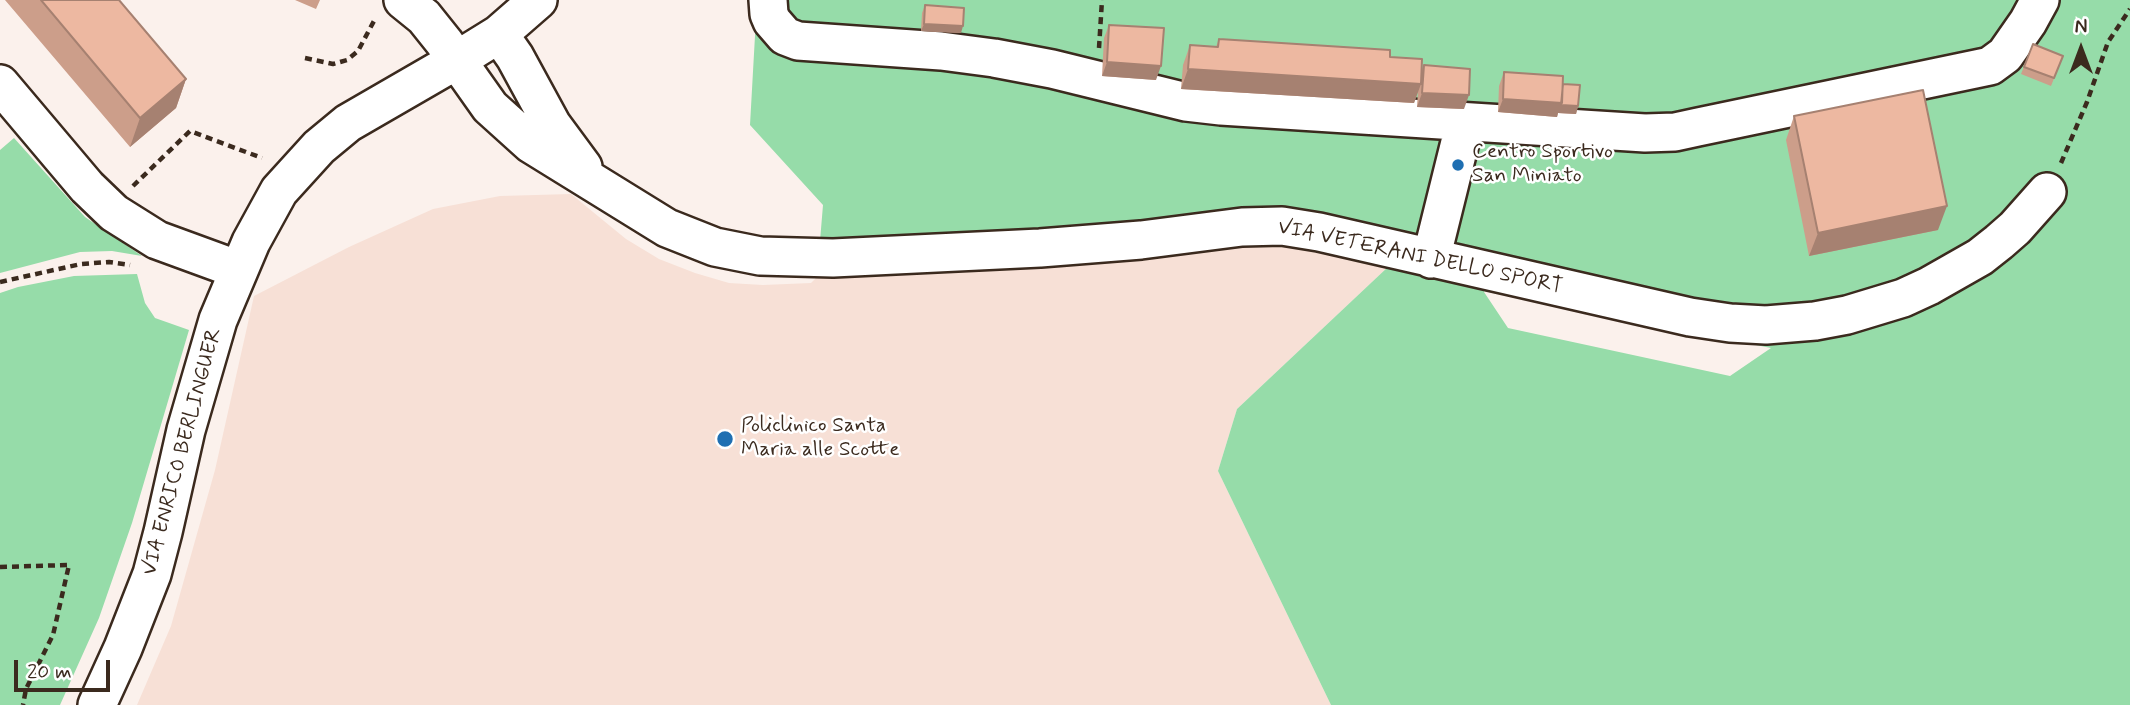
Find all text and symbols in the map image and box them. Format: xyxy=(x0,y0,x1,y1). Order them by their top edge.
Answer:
north arrow xyxy=(2046,14,2116,84)
text: N xyxy=(2075,15,2087,40)
place label: Centro Sportivo San Miniato xyxy=(1472,140,1613,190)
marker: Centro Sportivo San Miniato xyxy=(1450,157,1466,173)
street label: VIA VETERANI DELLO SPORT xyxy=(1275,215,1565,301)
street label: VIA ENRICO BERLINGUER xyxy=(138,326,228,578)
place label: Policlinico Santa Maria alle Scotte xyxy=(741,414,900,464)
marker: Policlinico Santa Maria alle Scotte xyxy=(715,429,735,449)
scale bar xyxy=(18,646,114,690)
text: 20 m xyxy=(27,658,72,686)

